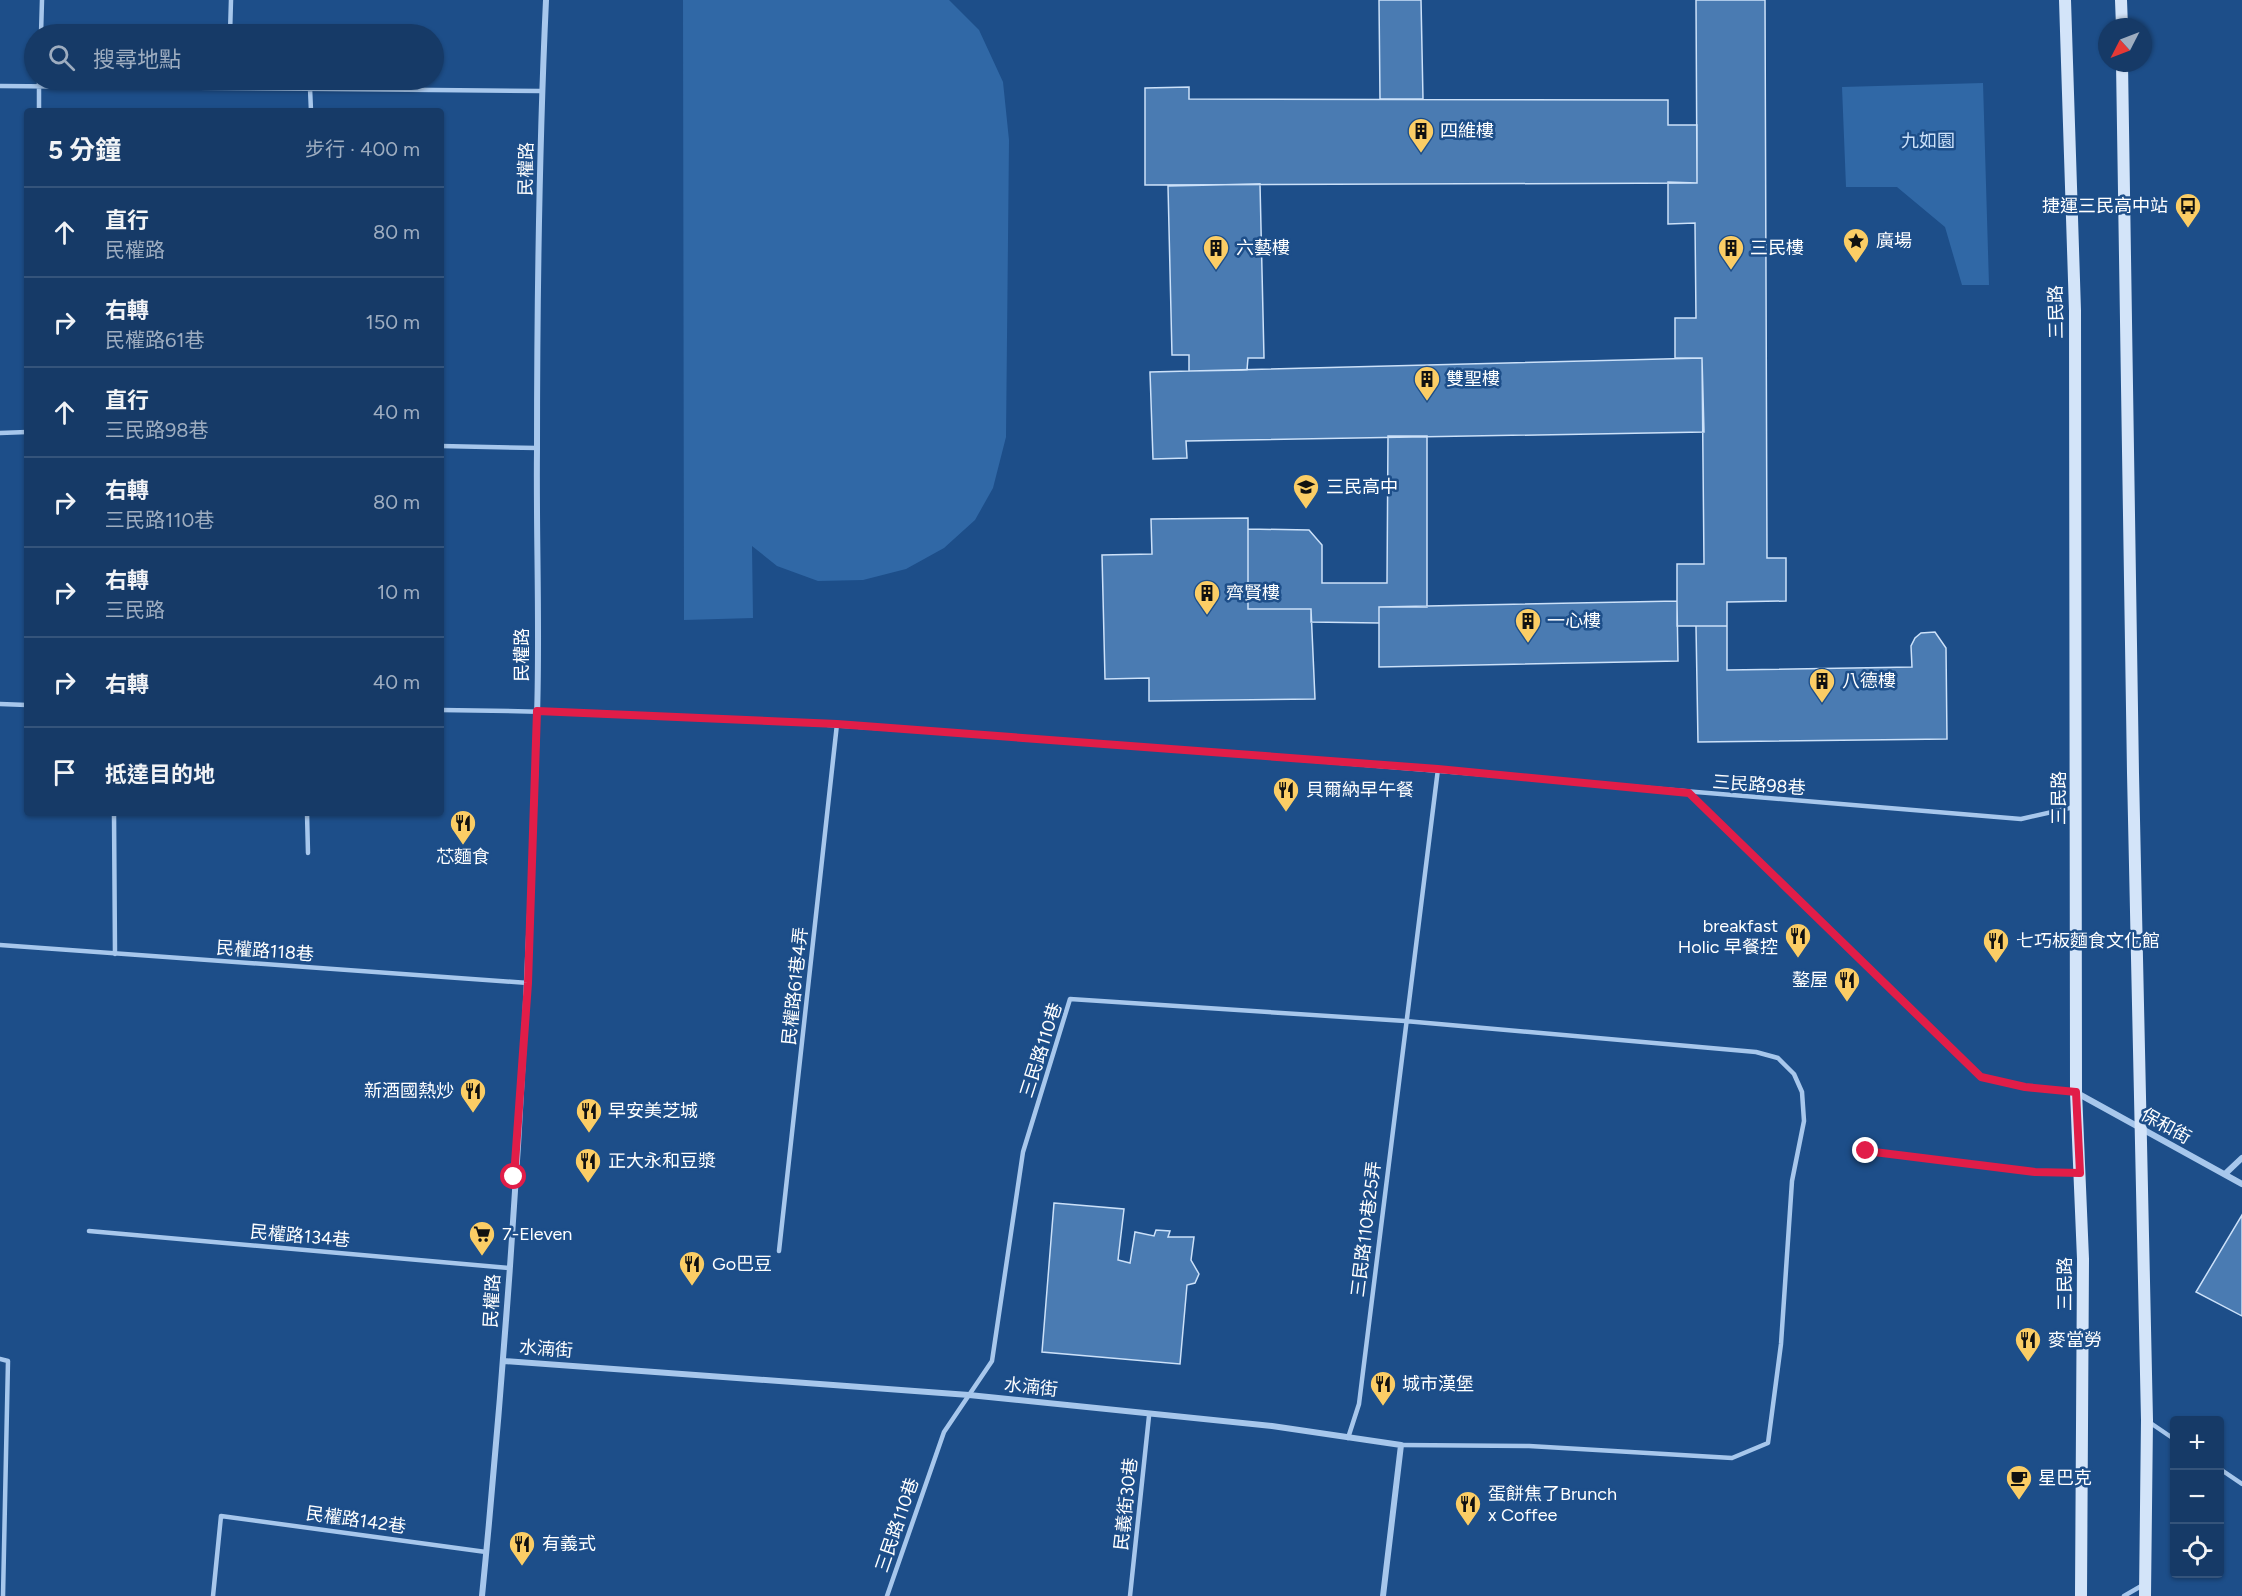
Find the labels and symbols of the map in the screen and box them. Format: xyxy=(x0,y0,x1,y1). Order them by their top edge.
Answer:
north arrow xyxy=(2098,18,2152,72)
building icon: 四維樓 xyxy=(1406,116,1436,154)
place label: 四維樓 xyxy=(1440,120,1494,142)
park label: 九如園 xyxy=(1901,130,1955,152)
street label: 民權路 xyxy=(515,142,537,196)
bus stop icon: 捷運三民高中站 xyxy=(2173,191,2203,229)
place label: 捷運三民高中站 xyxy=(2042,195,2168,217)
place icon: 廣場 xyxy=(1841,226,1871,264)
place label: 廣場 xyxy=(1876,230,1912,252)
building icon: 六藝樓 xyxy=(1201,233,1231,271)
building icon: 三民樓 xyxy=(1716,233,1746,271)
place label: 六藝樓 xyxy=(1236,237,1290,259)
place label: 三民樓 xyxy=(1750,237,1804,259)
street label: 三民路 xyxy=(2045,285,2067,339)
building icon: 雙聖樓 xyxy=(1412,364,1442,402)
place label: 雙聖樓 xyxy=(1446,368,1500,390)
school or university icon: 三民高中 xyxy=(1291,472,1321,510)
place label: 三民高中 xyxy=(1326,476,1398,498)
building icon: 齊賢樓 xyxy=(1192,578,1222,616)
place label: 齊賢樓 xyxy=(1226,582,1280,604)
building icon: 一心樓 xyxy=(1513,606,1543,644)
place label: 一心樓 xyxy=(1547,610,1601,632)
street label: 民權路 xyxy=(511,628,533,682)
building icon: 八德樓 xyxy=(1807,666,1837,704)
place label: 八德樓 xyxy=(1842,670,1896,692)
street label: 三民路98巷 xyxy=(1712,771,1806,799)
street label: 三民路 xyxy=(2048,771,2070,825)
restaurant icon: 貝爾納早午餐 xyxy=(1271,775,1301,813)
place label: 貝爾納早午餐 xyxy=(1306,779,1414,801)
restaurant icon: 芯麵食 xyxy=(448,808,478,846)
place label: 芯麵食 xyxy=(436,846,490,868)
place label: breakfast Holic 早餐控 xyxy=(1678,915,1778,958)
restaurant icon: breakfast Holic 早餐控 xyxy=(1783,921,1813,959)
street label: 民權路61巷4弄 xyxy=(778,926,812,1046)
restaurant icon: 七巧板麵食文化館 xyxy=(1981,926,2011,964)
place label: 七巧板麵食文化館 xyxy=(2016,930,2160,952)
street label: 民權路118巷 xyxy=(215,937,315,965)
restaurant icon: 鏊屋 xyxy=(1832,965,1862,1003)
place label: 鏊屋 xyxy=(1792,969,1828,991)
street label: 三民路110巷 xyxy=(1015,1000,1067,1100)
restaurant icon: 新酒國熱炒 xyxy=(458,1076,488,1114)
place label: 新酒國熱炒 xyxy=(364,1080,454,1102)
restaurant icon: 早安美芝城 xyxy=(574,1096,604,1134)
place label: 早安美芝城 xyxy=(608,1100,698,1122)
street label: 保和街 xyxy=(2137,1103,2195,1149)
route end xyxy=(1852,1137,1878,1163)
restaurant icon: 正大永和豆漿 xyxy=(573,1146,603,1184)
place label: 正大永和豆漿 xyxy=(608,1150,716,1172)
street label: 三民路110巷25弄 xyxy=(1347,1160,1385,1298)
route start xyxy=(500,1163,526,1189)
supermarket icon: 7-Eleven xyxy=(467,1219,497,1257)
street label: 民權路134巷 xyxy=(249,1221,351,1251)
place label: 7-Eleven xyxy=(502,1223,572,1245)
restaurant icon: Go巴豆 xyxy=(677,1249,707,1287)
place label: Go巴豆 xyxy=(712,1253,772,1275)
street label: 三民路 xyxy=(2054,1257,2076,1311)
street label: 民權路 xyxy=(480,1273,504,1329)
restaurant icon: 麥當勞 xyxy=(2013,1325,2043,1363)
place label: 麥當勞 xyxy=(2048,1329,2102,1351)
street label: 水湳街 xyxy=(518,1336,574,1362)
restaurant icon: 城市漢堡 xyxy=(1368,1369,1398,1407)
street label: 水湳街 xyxy=(1003,1373,1059,1401)
place label: 城市漢堡 xyxy=(1402,1373,1474,1395)
street label: 民義街30巷 xyxy=(1110,1456,1142,1552)
cafe icon: 星巴克 xyxy=(2004,1463,2034,1501)
place label: 星巴克 xyxy=(2038,1467,2092,1489)
street label: 三民路110巷 xyxy=(871,1475,923,1575)
place label: 蛋餅焦了Brunch x Coffee xyxy=(1488,1483,1617,1526)
restaurant icon: 蛋餅焦了Brunch x Coffee xyxy=(1453,1489,1483,1527)
street label: 民權路142巷 xyxy=(305,1502,407,1538)
restaurant icon: 有義式 xyxy=(507,1529,537,1567)
place label: 有義式 xyxy=(542,1533,596,1555)

